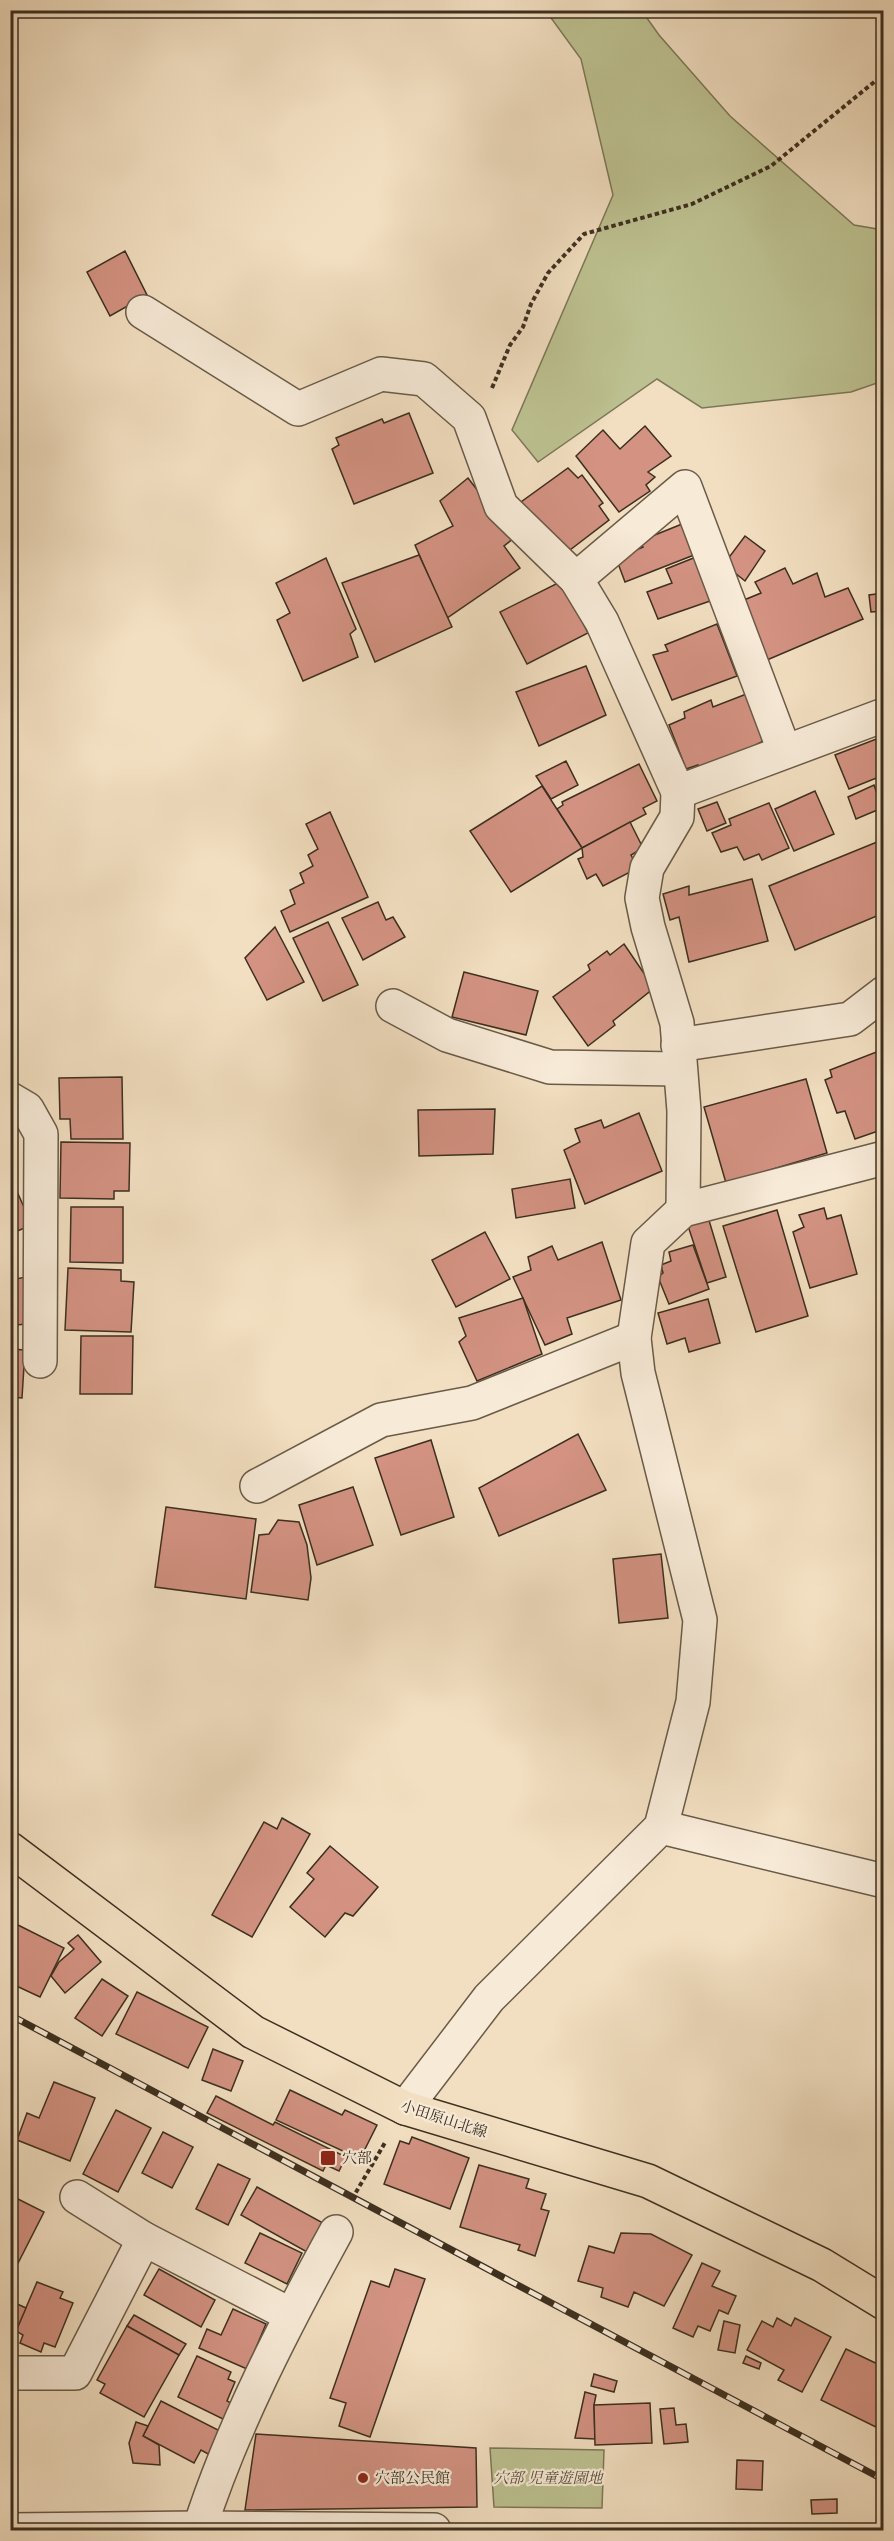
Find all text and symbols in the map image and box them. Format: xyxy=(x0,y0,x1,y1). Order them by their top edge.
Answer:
street label: 小田原山北線 xyxy=(398,2096,490,2141)
place label: 穴部 xyxy=(342,2148,372,2167)
marker: 穴部 xyxy=(319,2149,337,2167)
place label: 穴部公民館 xyxy=(375,2468,450,2487)
park label: 穴部 児童遊園地 xyxy=(493,2468,605,2487)
marker: 穴部公民館 xyxy=(356,2471,370,2485)

